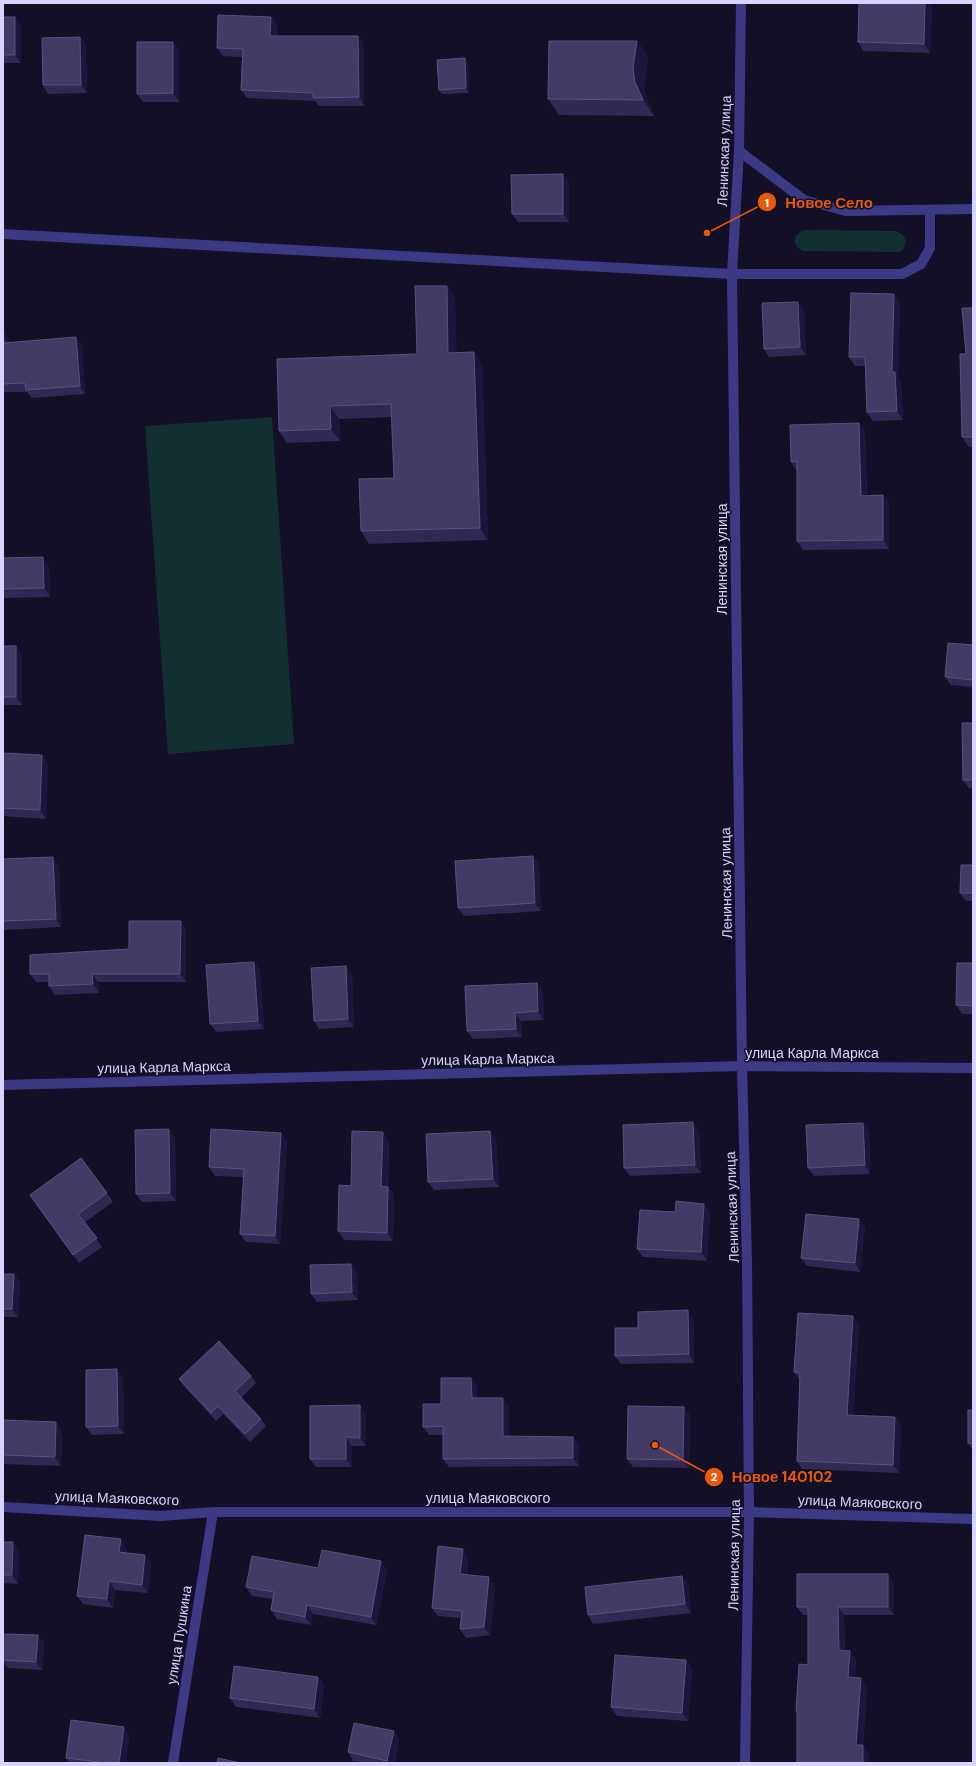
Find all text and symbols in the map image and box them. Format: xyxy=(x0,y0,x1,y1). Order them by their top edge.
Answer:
street label: Ленинская улица xyxy=(713,95,735,207)
callout: Новое Село xyxy=(757,189,881,216)
text: Новое Село xyxy=(785,193,873,213)
text: 1 xyxy=(765,195,769,211)
street label: Ленинская улица xyxy=(713,503,731,615)
street label: Ленинская улица xyxy=(716,827,736,939)
street label: улица Карла Маркса xyxy=(745,1044,879,1062)
street label: улица Карла Маркса xyxy=(421,1049,555,1069)
street label: улица Карла Маркса xyxy=(97,1057,231,1077)
street label: Ленинская улица xyxy=(721,1151,743,1263)
callout: Новое 140102 xyxy=(704,1464,840,1491)
text: Новое 140102 xyxy=(732,1467,833,1487)
text: 2 xyxy=(711,1469,718,1485)
street label: улица Маяковского xyxy=(55,1487,180,1509)
street label: улица Маяковского xyxy=(426,1489,550,1507)
street label: улица Маяковского xyxy=(798,1491,923,1513)
street label: Ленинская улица xyxy=(724,1499,744,1611)
street label: улица Пушкина xyxy=(162,1584,196,1686)

